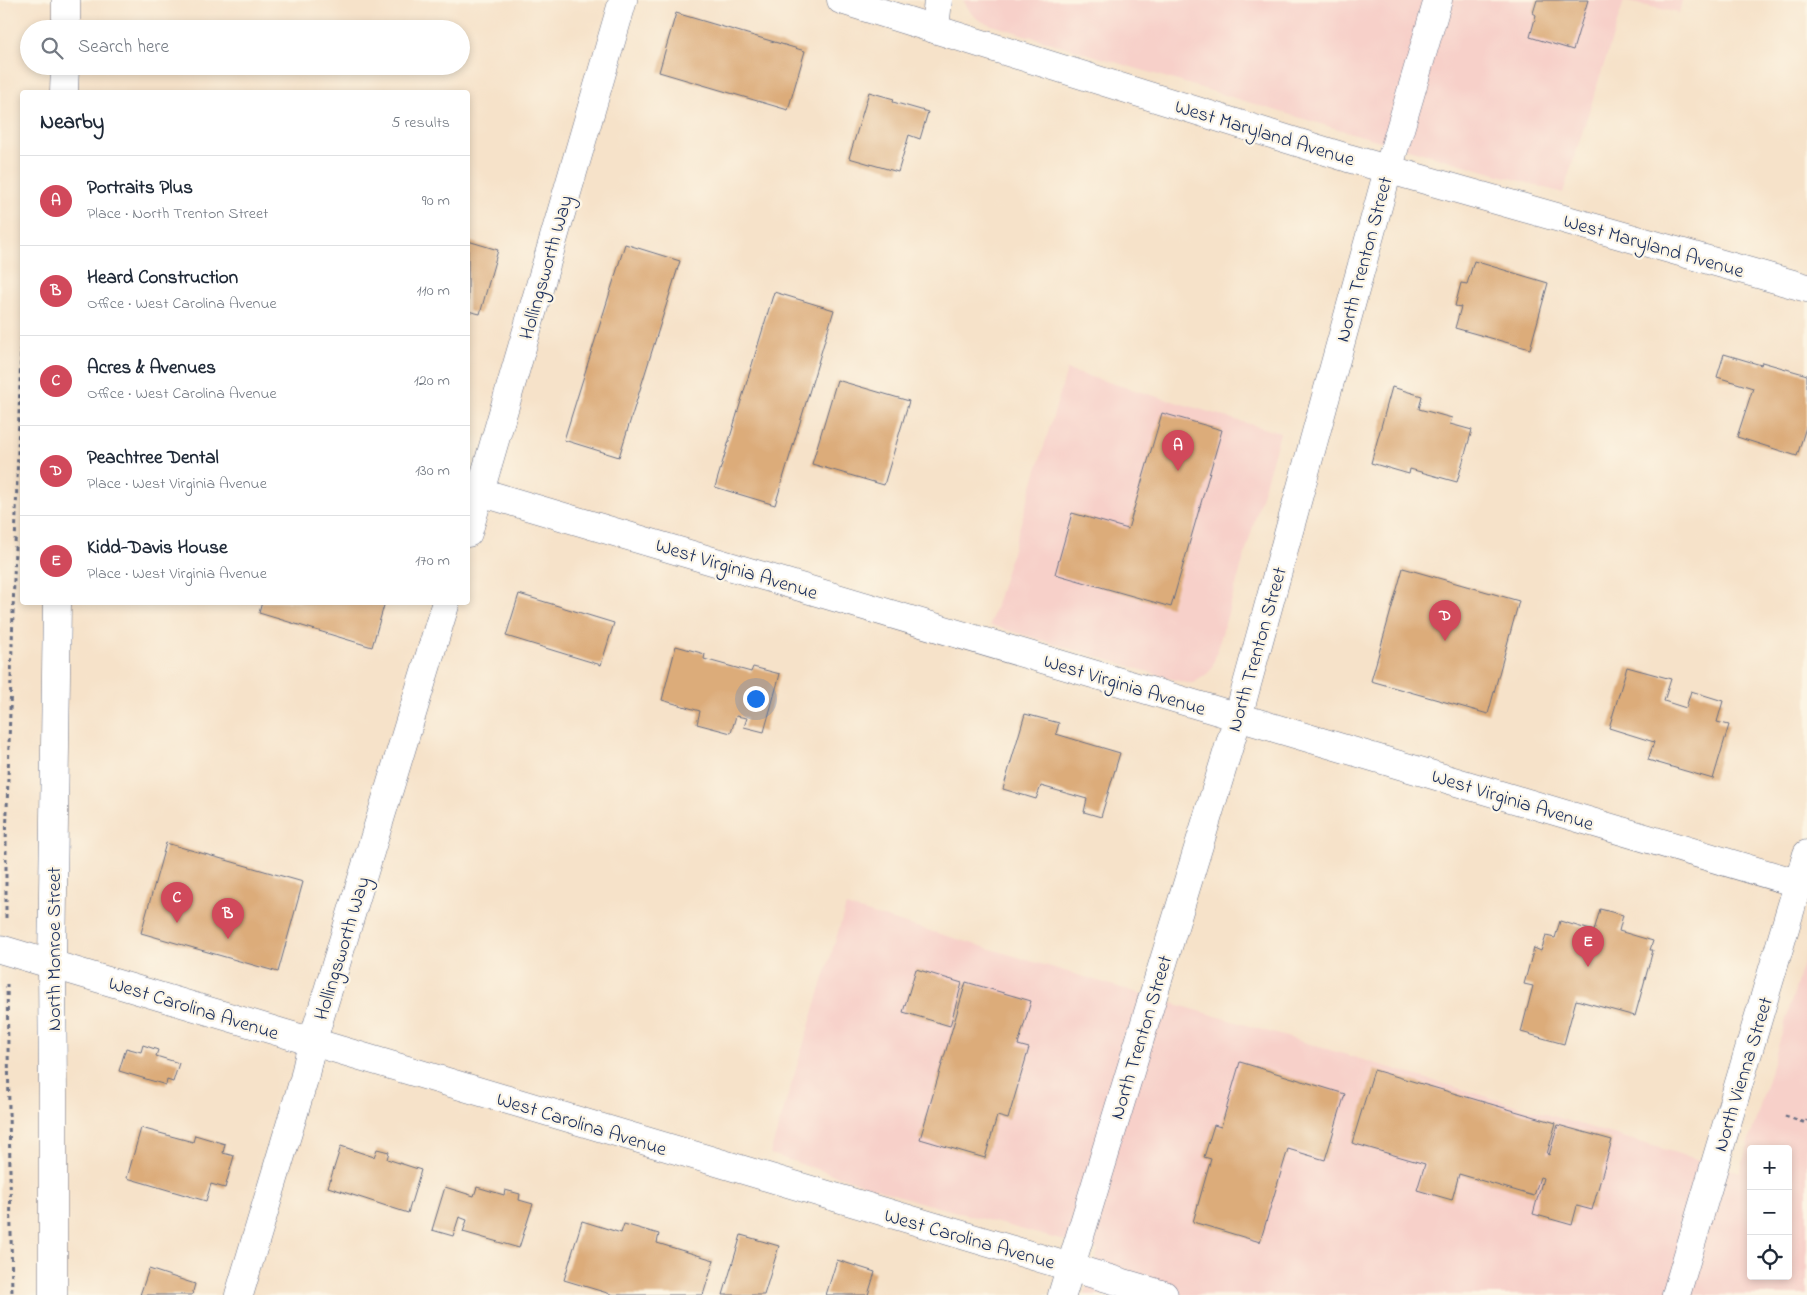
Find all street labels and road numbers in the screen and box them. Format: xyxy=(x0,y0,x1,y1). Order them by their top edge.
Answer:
street label: West Maryland Avenue xyxy=(1171,93,1358,176)
street label: North Trenton Street xyxy=(1329,173,1402,346)
street label: Hollingsworth Way xyxy=(513,192,583,344)
street label: West Maryland Avenue xyxy=(1560,208,1747,287)
street label: West Virginia Avenue xyxy=(651,532,821,610)
street label: North Trenton Street xyxy=(1221,564,1296,735)
street label: West Virginia Avenue xyxy=(1039,648,1209,726)
street label: West Virginia Avenue xyxy=(1427,763,1597,841)
street label: North Monroe Street xyxy=(41,866,70,1031)
street label: Hollingsworth Way xyxy=(308,873,380,1024)
street label: North Trenton Street xyxy=(1104,952,1181,1123)
street label: West Carolina Avenue xyxy=(105,970,282,1049)
street label: North Vienna Street xyxy=(1707,994,1782,1156)
street label: West Carolina Avenue xyxy=(493,1086,670,1165)
street label: West Carolina Avenue xyxy=(880,1202,1058,1279)

